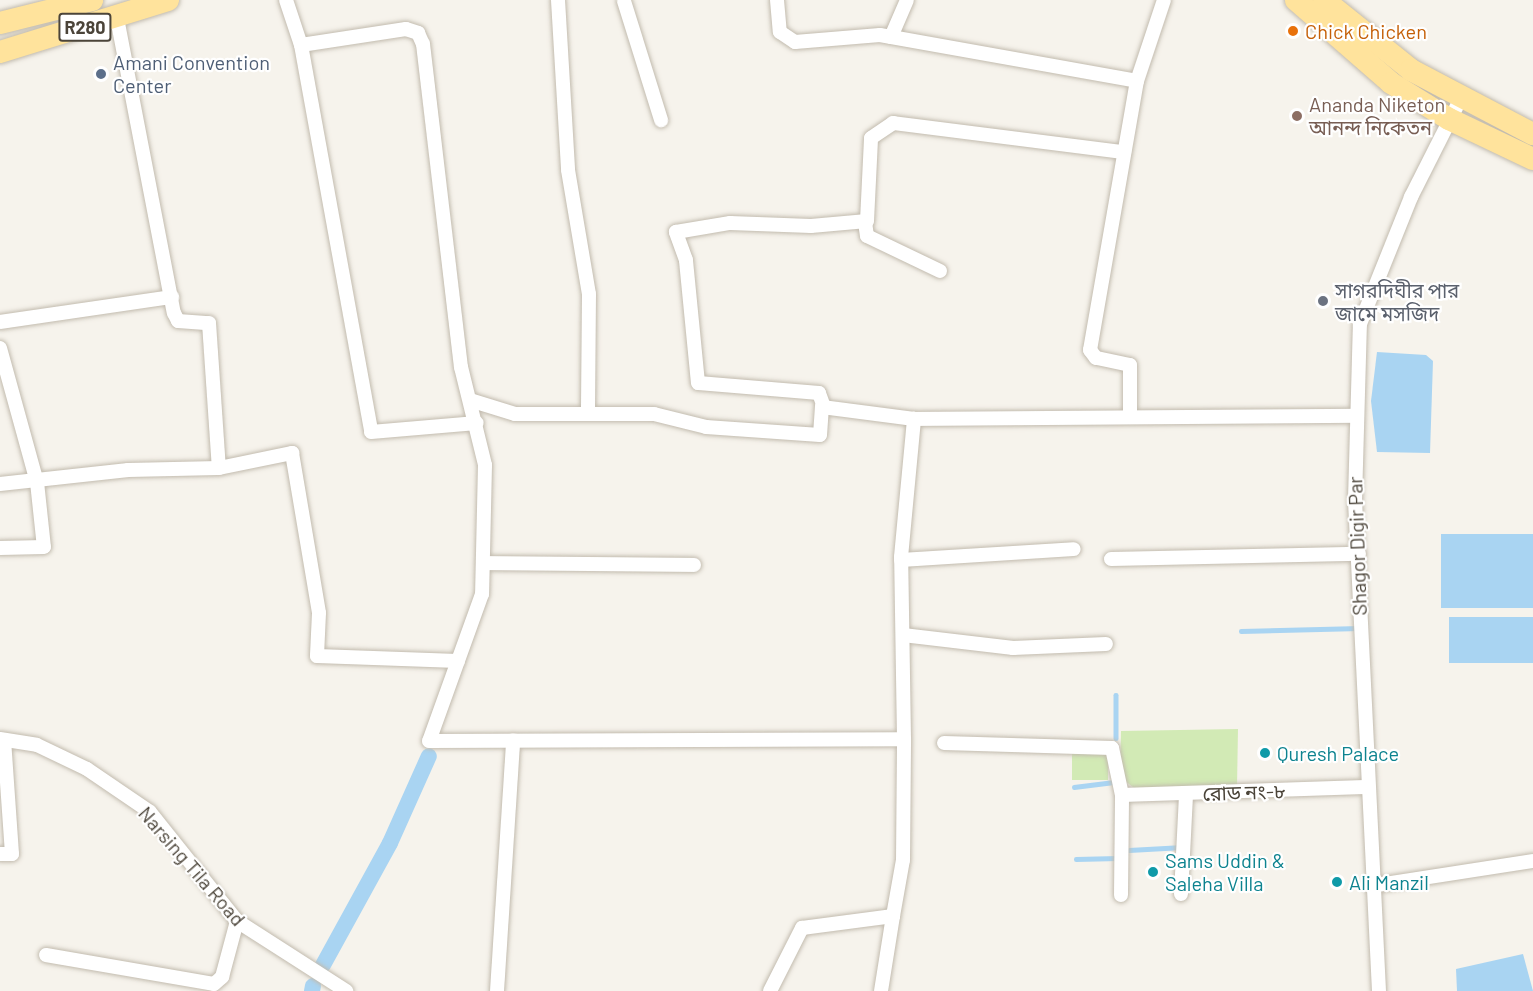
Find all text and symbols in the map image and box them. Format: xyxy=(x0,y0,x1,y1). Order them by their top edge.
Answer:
road number: R280 xyxy=(58,12,112,42)
place label: Chick Chicken xyxy=(1305,19,1427,43)
marker: Chick Chicken xyxy=(1286,24,1300,38)
place label: Amani Convention Center xyxy=(113,51,270,98)
marker: Amani Convention Center xyxy=(94,67,108,81)
place label: Ananda Niketon আনন্দ নিকেতন xyxy=(1309,92,1445,139)
marker: Ananda Niketon আনন্দ নিকেতন xyxy=(1290,109,1304,123)
place label: সাগরদিঘীর পার জামে মসজিদ xyxy=(1335,278,1459,325)
marker: সাগরদিঘীর পার জামে মসজিদ xyxy=(1316,294,1330,308)
street label: Shagor Digir Par xyxy=(1343,476,1371,616)
place label: Quresh Palace xyxy=(1277,741,1399,765)
marker: Quresh Palace xyxy=(1258,746,1272,760)
street label: রোড নং-৮ xyxy=(1202,779,1286,805)
street label: Narsing Tila Road xyxy=(134,801,250,931)
place label: Sams Uddin & Saleha Villa xyxy=(1165,849,1285,896)
marker: Sams Uddin & Saleha Villa xyxy=(1146,865,1160,879)
place label: Ali Manzil xyxy=(1349,870,1429,894)
marker: Ali Manzil xyxy=(1330,875,1344,889)

